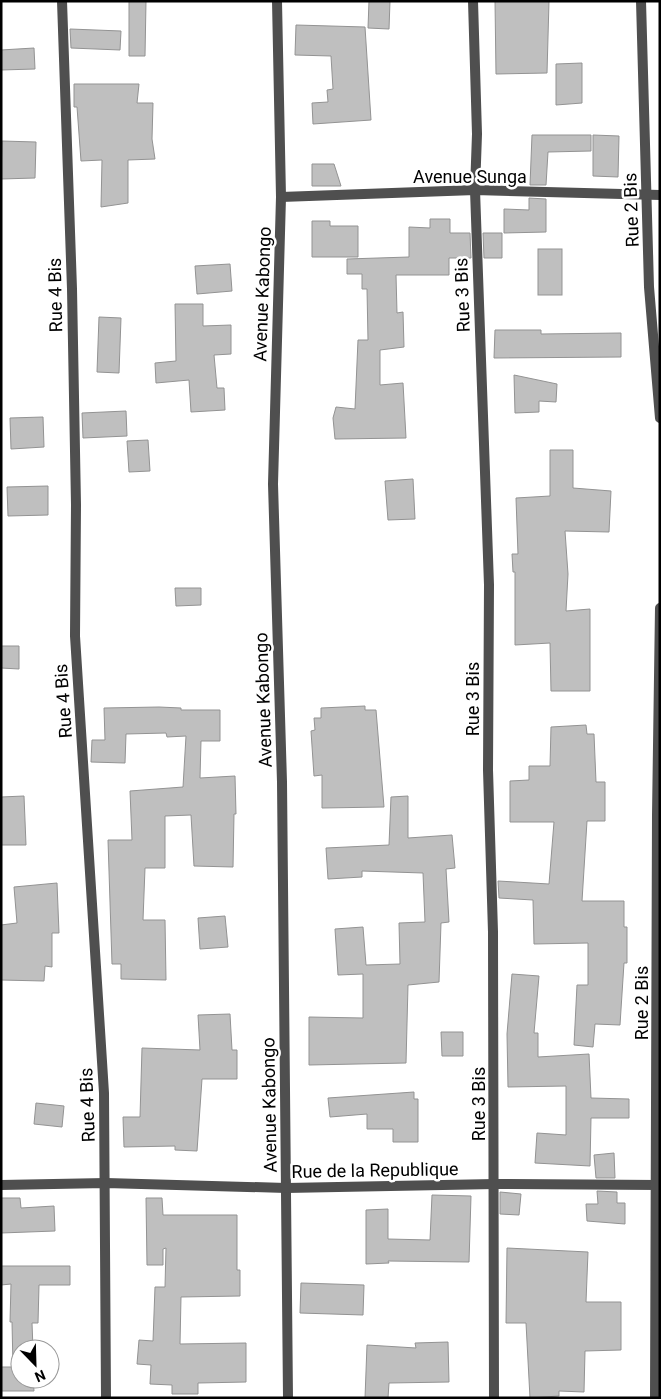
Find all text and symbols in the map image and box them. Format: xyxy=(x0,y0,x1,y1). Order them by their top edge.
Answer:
street label: Avenue Sunga xyxy=(413,166,527,187)
street label: Rue 2 Bis xyxy=(619,172,643,248)
street label: Avenue Kabongo xyxy=(249,226,275,362)
street label: Rue 3 Bis xyxy=(450,257,474,333)
street label: Rue 4 Bis xyxy=(44,258,66,332)
street label: Avenue Kabongo xyxy=(250,632,276,768)
street label: Rue 3 Bis xyxy=(462,662,483,736)
street label: Rue 4 Bis xyxy=(50,663,76,739)
street label: Rue 2 Bis xyxy=(631,966,652,1040)
street label: Avenue Kabongo xyxy=(257,1037,281,1173)
street label: Rue 4 Bis xyxy=(75,1067,99,1143)
street label: Rue 3 Bis xyxy=(468,1067,489,1141)
street label: Rue de la Republique xyxy=(291,1158,459,1182)
north arrow xyxy=(10,1339,60,1389)
text: N xyxy=(32,1367,48,1385)

